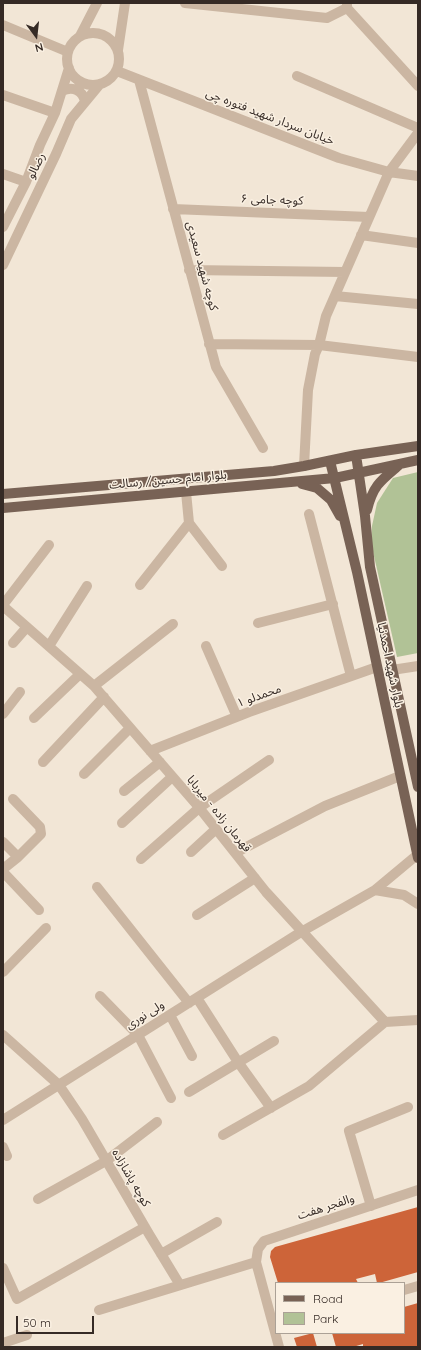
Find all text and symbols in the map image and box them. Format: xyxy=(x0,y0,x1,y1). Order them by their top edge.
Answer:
north arrow xyxy=(16,16,56,56)
text: N xyxy=(33,40,45,55)
street label: خیابان سردار شهید فتوره چی xyxy=(204,86,336,148)
street label: رضالو xyxy=(24,151,48,181)
street label: کوچه جامی ۶ xyxy=(240,192,304,208)
street label: کوچه شهید سعیدی xyxy=(183,220,221,312)
street label: بلوار امام حسین/ رسالت xyxy=(109,468,227,492)
street label: بلوار شهید احمدنیا xyxy=(374,621,406,709)
street label: محمدلو ۱ xyxy=(235,681,283,711)
street label: قهرمان زاده - میربابا xyxy=(184,773,254,855)
street label: ولی نوری xyxy=(123,997,167,1033)
street label: کوچه پاشازاده xyxy=(109,1147,153,1209)
street label: والفجر هفت xyxy=(296,1191,356,1223)
legend xyxy=(275,1282,405,1334)
text: Road xyxy=(313,1291,343,1306)
scale bar xyxy=(18,1308,96,1334)
text: Park xyxy=(313,1311,338,1326)
text: 50 m xyxy=(23,1315,51,1330)

